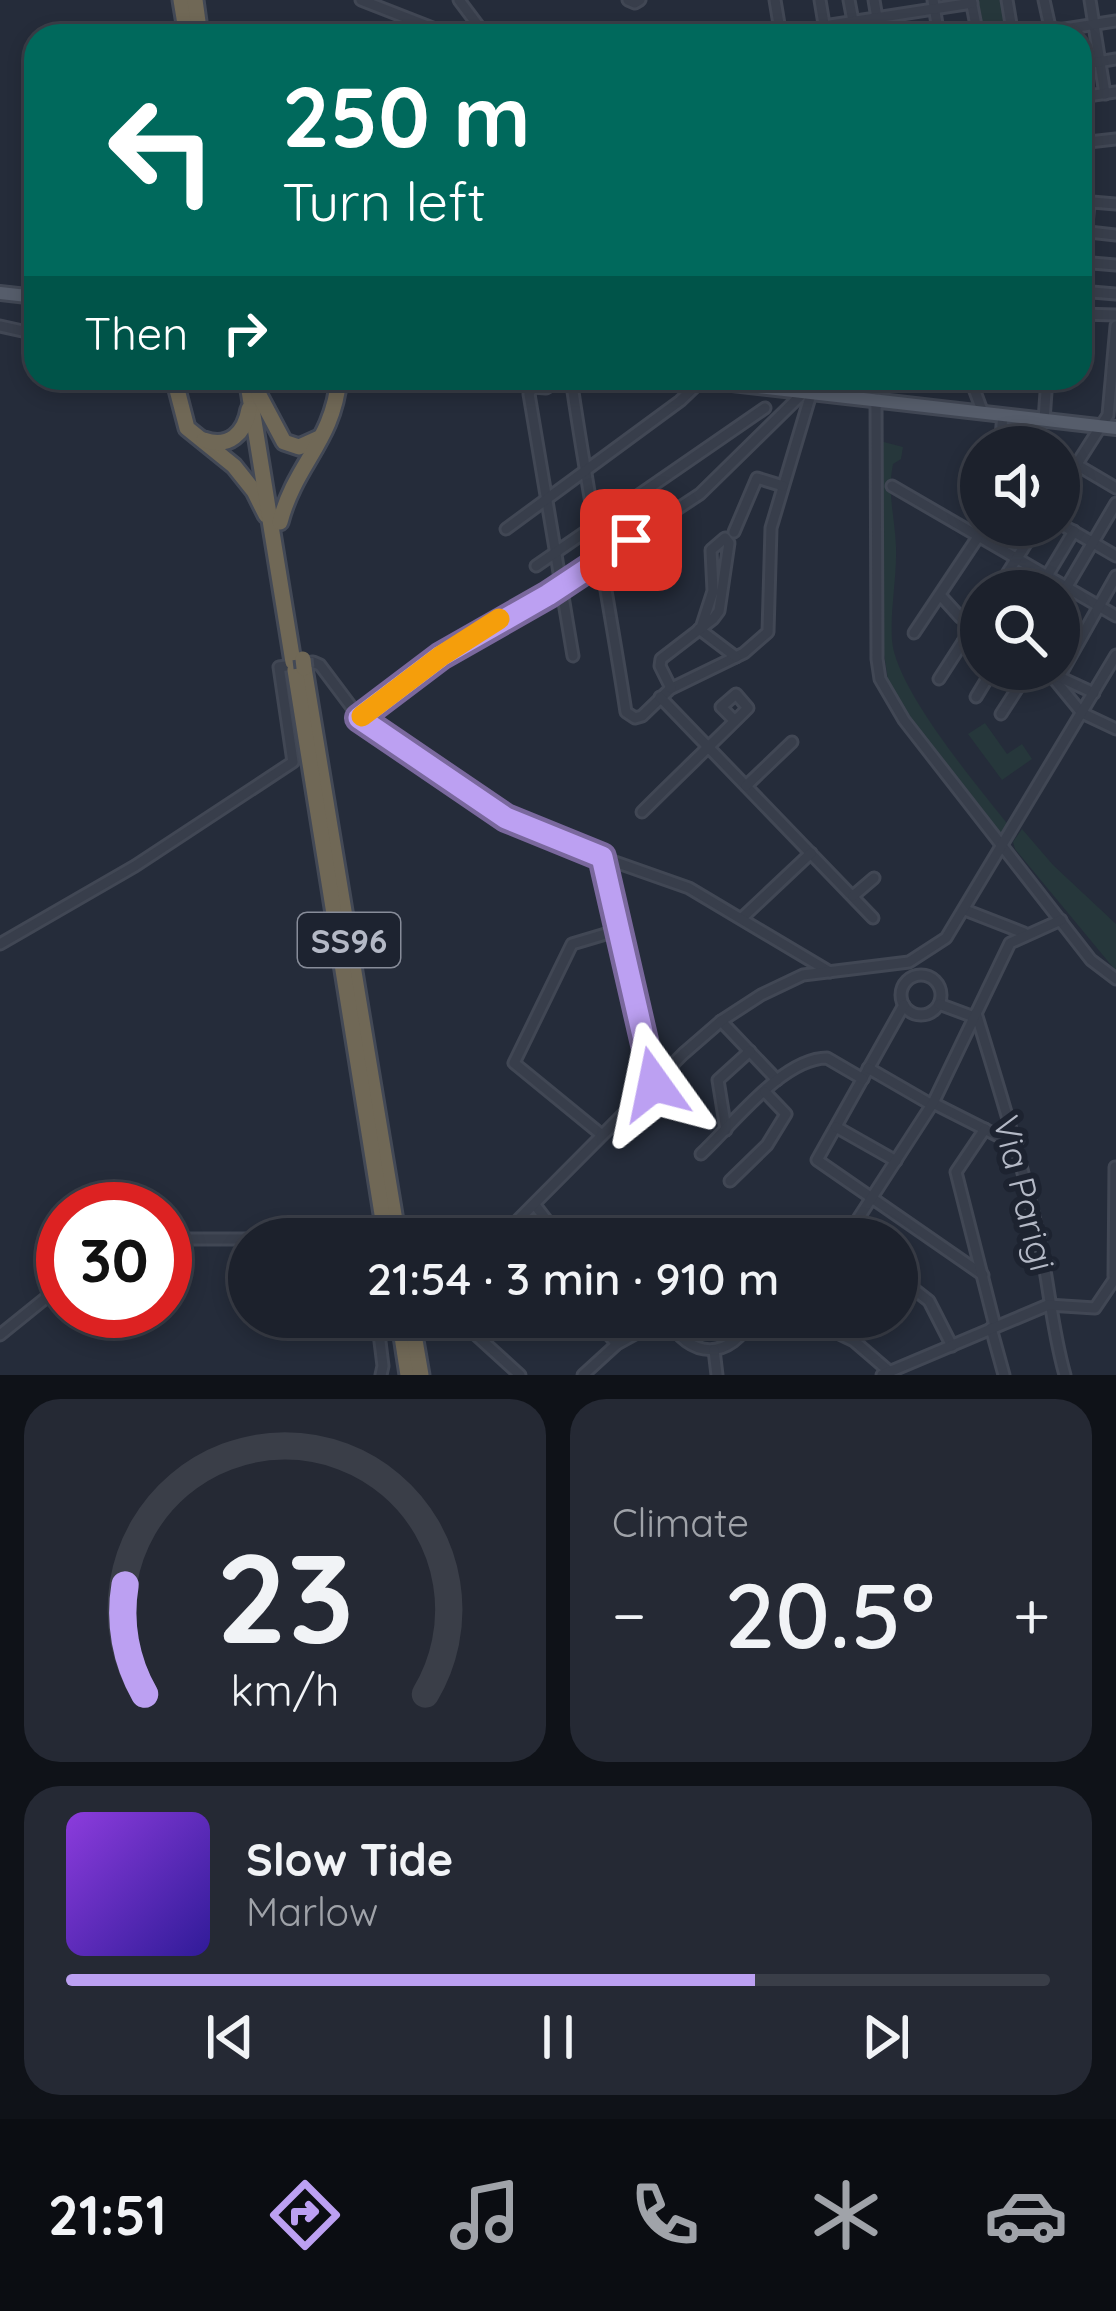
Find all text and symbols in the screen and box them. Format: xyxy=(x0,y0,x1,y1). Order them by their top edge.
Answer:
text: 250 m xyxy=(282,63,531,168)
icon: left xyxy=(84,72,240,228)
text: Turn left xyxy=(282,167,486,235)
icon: right xyxy=(212,300,278,366)
text: Then xyxy=(84,305,188,361)
map controls xyxy=(960,426,1080,690)
button: sound xyxy=(960,426,1080,546)
pin xyxy=(580,489,682,591)
icon: arrive xyxy=(598,507,664,573)
button: search xyxy=(960,570,1080,690)
road number: SS96 xyxy=(298,913,400,967)
position arrow xyxy=(591,1021,717,1147)
street label: Via Parigi xyxy=(984,1111,1066,1275)
speed limit sign: 30 xyxy=(36,1182,192,1338)
text: 21:54 · 3 min · 910 m xyxy=(367,1250,779,1306)
text: Climate xyxy=(612,1498,749,1547)
text: 23 xyxy=(216,1518,354,1674)
text: 20.5° xyxy=(724,1558,935,1671)
text: − xyxy=(612,1573,646,1656)
text: + xyxy=(1013,1573,1050,1656)
text: km/h xyxy=(231,1662,339,1716)
text: Slow Tide xyxy=(246,1831,453,1887)
text: Marlow xyxy=(246,1887,378,1936)
icon: previous xyxy=(197,2004,263,2070)
icon: pause xyxy=(525,2004,591,2070)
icon: next xyxy=(853,2004,919,2070)
icon: directions xyxy=(263,2173,347,2257)
icon: music xyxy=(443,2173,527,2257)
icon: phone xyxy=(623,2173,707,2257)
icon: climate xyxy=(804,2173,888,2257)
icon: car xyxy=(984,2173,1068,2257)
text: 21:51 xyxy=(48,2181,167,2249)

